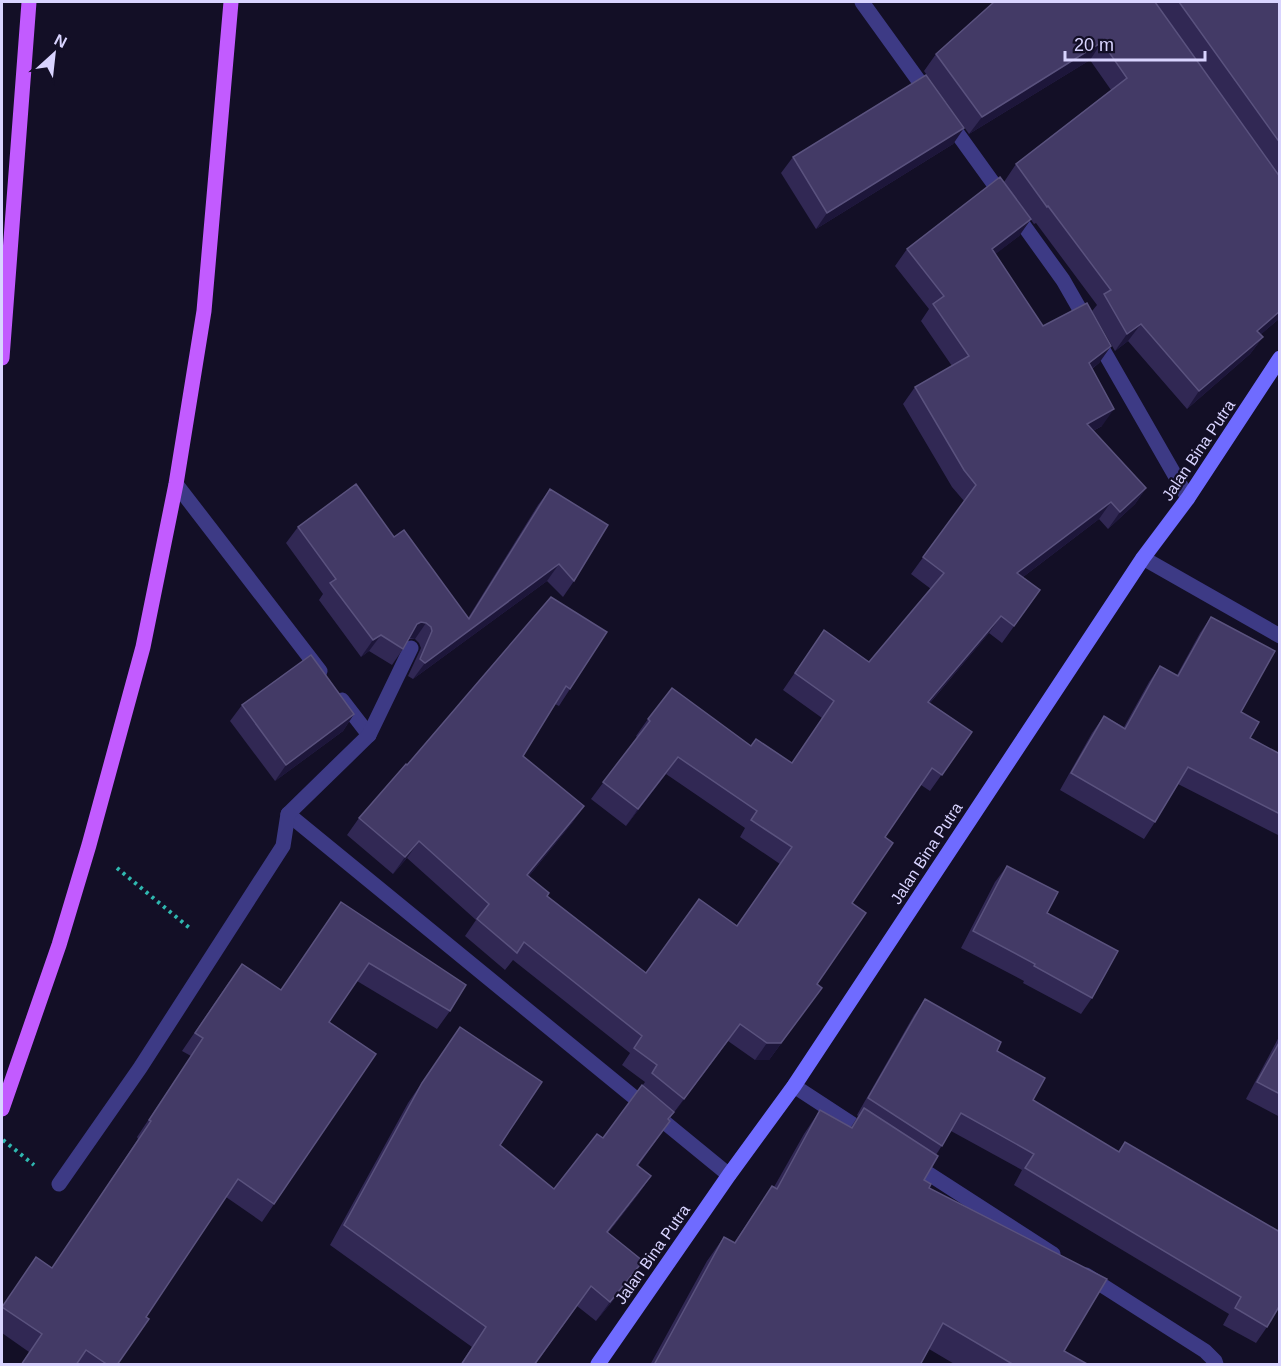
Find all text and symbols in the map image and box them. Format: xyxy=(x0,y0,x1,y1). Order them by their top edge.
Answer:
north arrow xyxy=(24,24,84,84)
scale bar xyxy=(1065,24,1204,62)
text: N xyxy=(52,31,70,51)
text: 20 m xyxy=(1074,35,1114,55)
street label: Jalan Bina Putra xyxy=(1159,397,1238,504)
street label: Jalan Bina Putra xyxy=(887,799,966,907)
street label: Jalan Bina Putra xyxy=(612,1201,693,1307)

